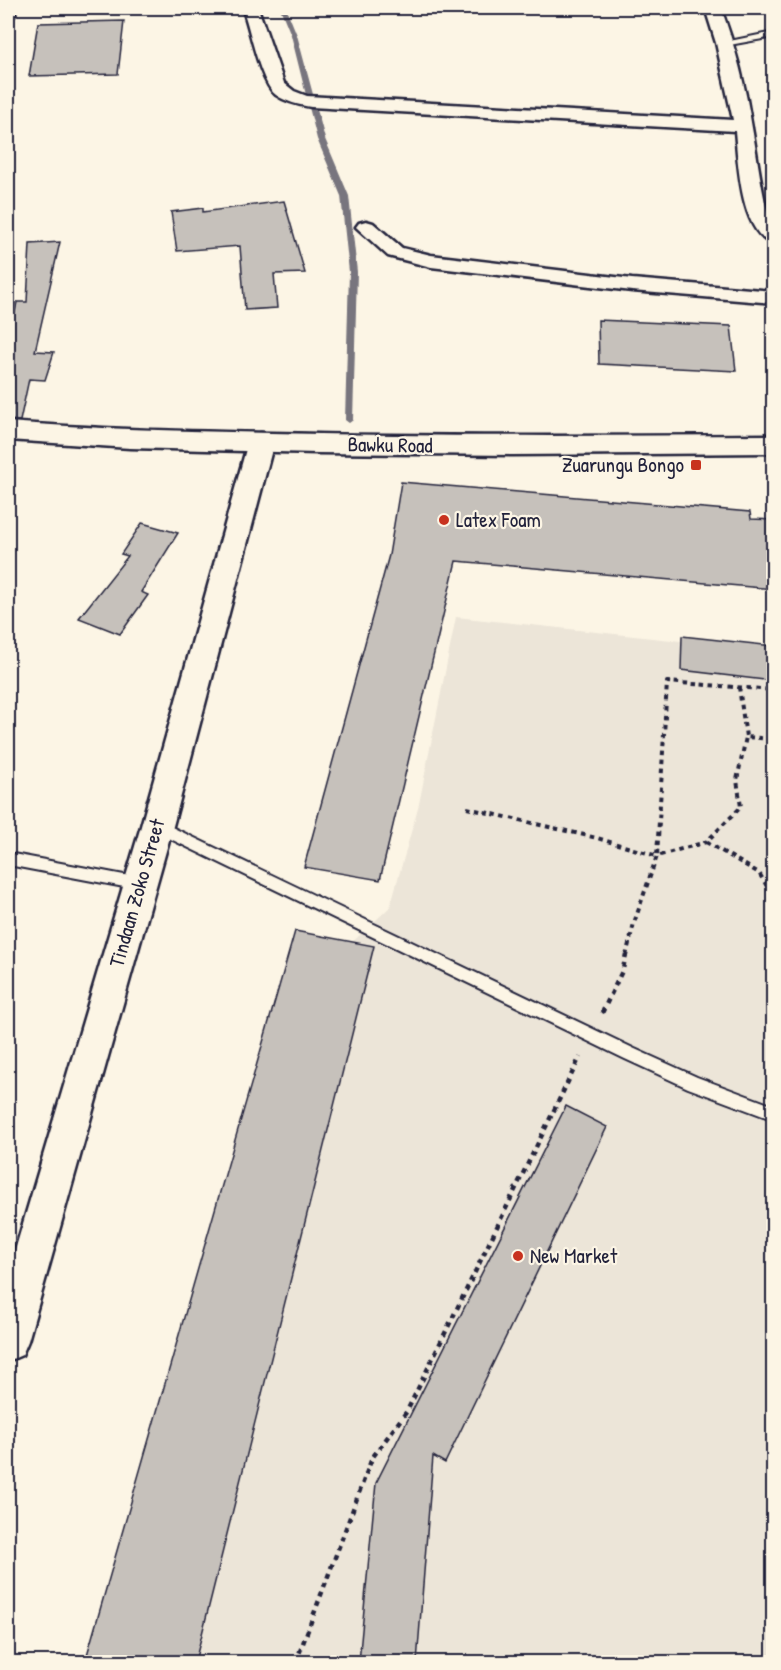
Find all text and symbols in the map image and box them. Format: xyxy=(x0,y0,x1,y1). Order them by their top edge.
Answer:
street label: Bawku Road xyxy=(347,429,433,460)
place label: Zuarungu Bongo xyxy=(562,450,684,479)
marker: Zuarungu Bongo xyxy=(689,458,703,472)
place label: Latex Foam xyxy=(456,505,541,534)
marker: Latex Foam xyxy=(437,513,451,527)
street label: Tindaan Zoko Street xyxy=(101,815,172,970)
place label: New Market xyxy=(530,1241,618,1270)
marker: New Market xyxy=(511,1249,525,1263)

